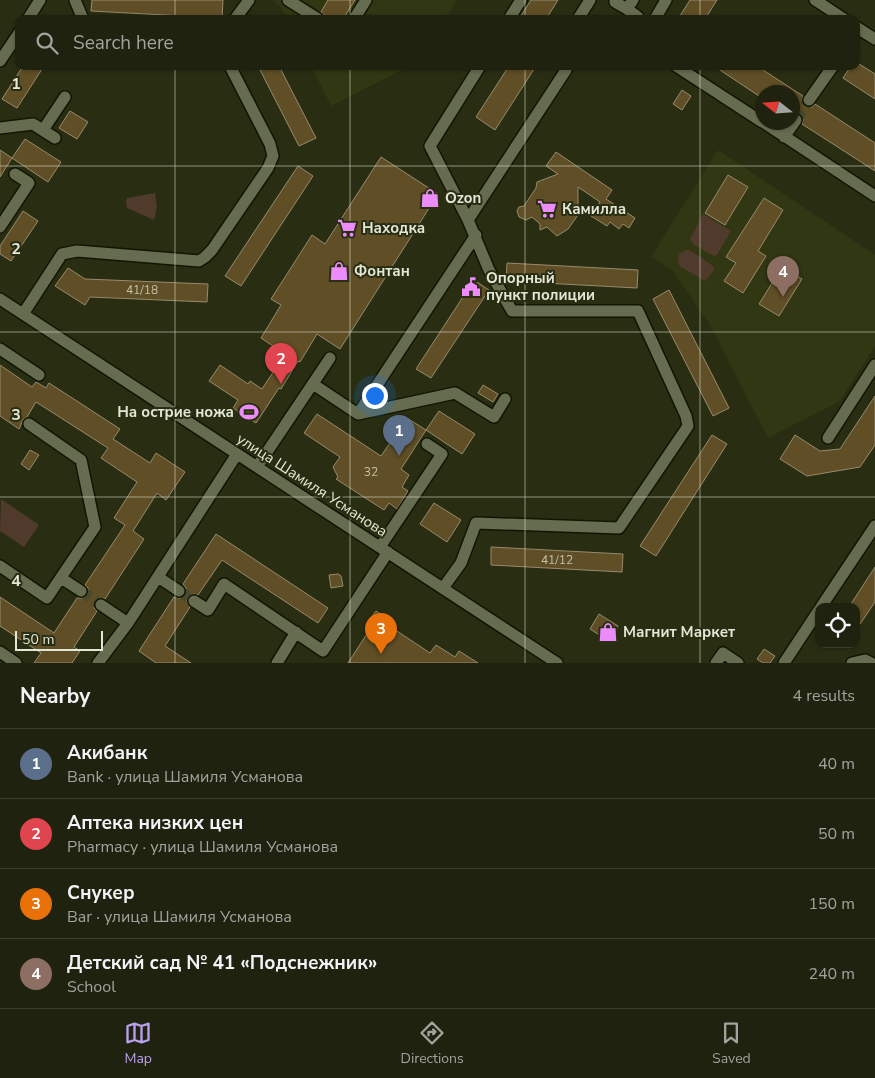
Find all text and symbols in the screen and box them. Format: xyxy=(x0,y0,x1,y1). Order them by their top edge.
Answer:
search box xyxy=(15,15,860,70)
icon: search xyxy=(33,29,61,57)
text: Search here xyxy=(73,30,174,56)
text: 1 xyxy=(11,73,21,95)
north arrow xyxy=(755,85,800,130)
shop icon: Ozon xyxy=(419,187,441,209)
place label: Ozon xyxy=(445,188,481,208)
supermarket icon: Камилла xyxy=(536,198,558,220)
place label: Камилла xyxy=(562,199,626,219)
supermarket icon: Находка xyxy=(336,217,358,239)
place label: Находка xyxy=(362,218,425,238)
text: 2 xyxy=(11,238,21,260)
pin: 4 xyxy=(767,256,799,297)
shop icon: Фонтан xyxy=(328,260,350,282)
place label: Фонтан xyxy=(354,261,410,281)
place label: Опорный пункт полиции xyxy=(486,268,595,305)
public building icon: Опорный пункт полиции xyxy=(460,276,482,298)
house number: 41/18 xyxy=(126,282,158,298)
pin: 2 xyxy=(265,343,297,384)
your location xyxy=(362,383,388,409)
sports icon: На острие ножа xyxy=(238,401,260,423)
place label: На острие ножа xyxy=(117,402,234,422)
text: 3 xyxy=(11,404,21,426)
pin: 1 xyxy=(383,415,415,456)
street label: улица Шамиля Усманова xyxy=(233,429,391,541)
house number: 32 xyxy=(364,464,378,480)
house number: 41/12 xyxy=(541,552,573,568)
text: 4 xyxy=(11,570,21,592)
map controls xyxy=(815,603,860,648)
button: locate xyxy=(815,603,860,648)
pin: 3 xyxy=(365,613,397,654)
shop icon: Магнит Маркет xyxy=(597,621,619,643)
place label: Магнит Маркет xyxy=(623,622,735,642)
scale bar xyxy=(15,628,102,651)
text: 50 m xyxy=(22,630,54,649)
text: Nearby xyxy=(20,682,90,710)
text: 4 results xyxy=(793,685,855,707)
text: Акибанк xyxy=(67,740,147,766)
text: 1 xyxy=(31,753,41,775)
text: 40 m xyxy=(818,753,855,775)
text: Bank · улица Шамиля Усманова xyxy=(67,766,303,788)
text: Аптека низких цен xyxy=(67,810,243,836)
text: 2 xyxy=(31,823,41,845)
text: 50 m xyxy=(818,823,855,845)
text: Pharmacy · улица Шамиля Усманова xyxy=(67,836,338,858)
text: Снукер xyxy=(67,880,135,906)
text: 3 xyxy=(31,893,41,915)
text: 150 m xyxy=(808,893,855,915)
text: Bar · улица Шамиля Усманова xyxy=(67,906,292,928)
text: Детский сад № 41 «Подснежник» xyxy=(67,950,377,976)
text: 4 xyxy=(31,963,41,985)
text: 240 m xyxy=(808,963,855,985)
text: School xyxy=(67,976,116,998)
tab: Map xyxy=(124,1019,152,1068)
tab: Directions xyxy=(401,1019,464,1068)
tab: Saved xyxy=(712,1019,751,1068)

